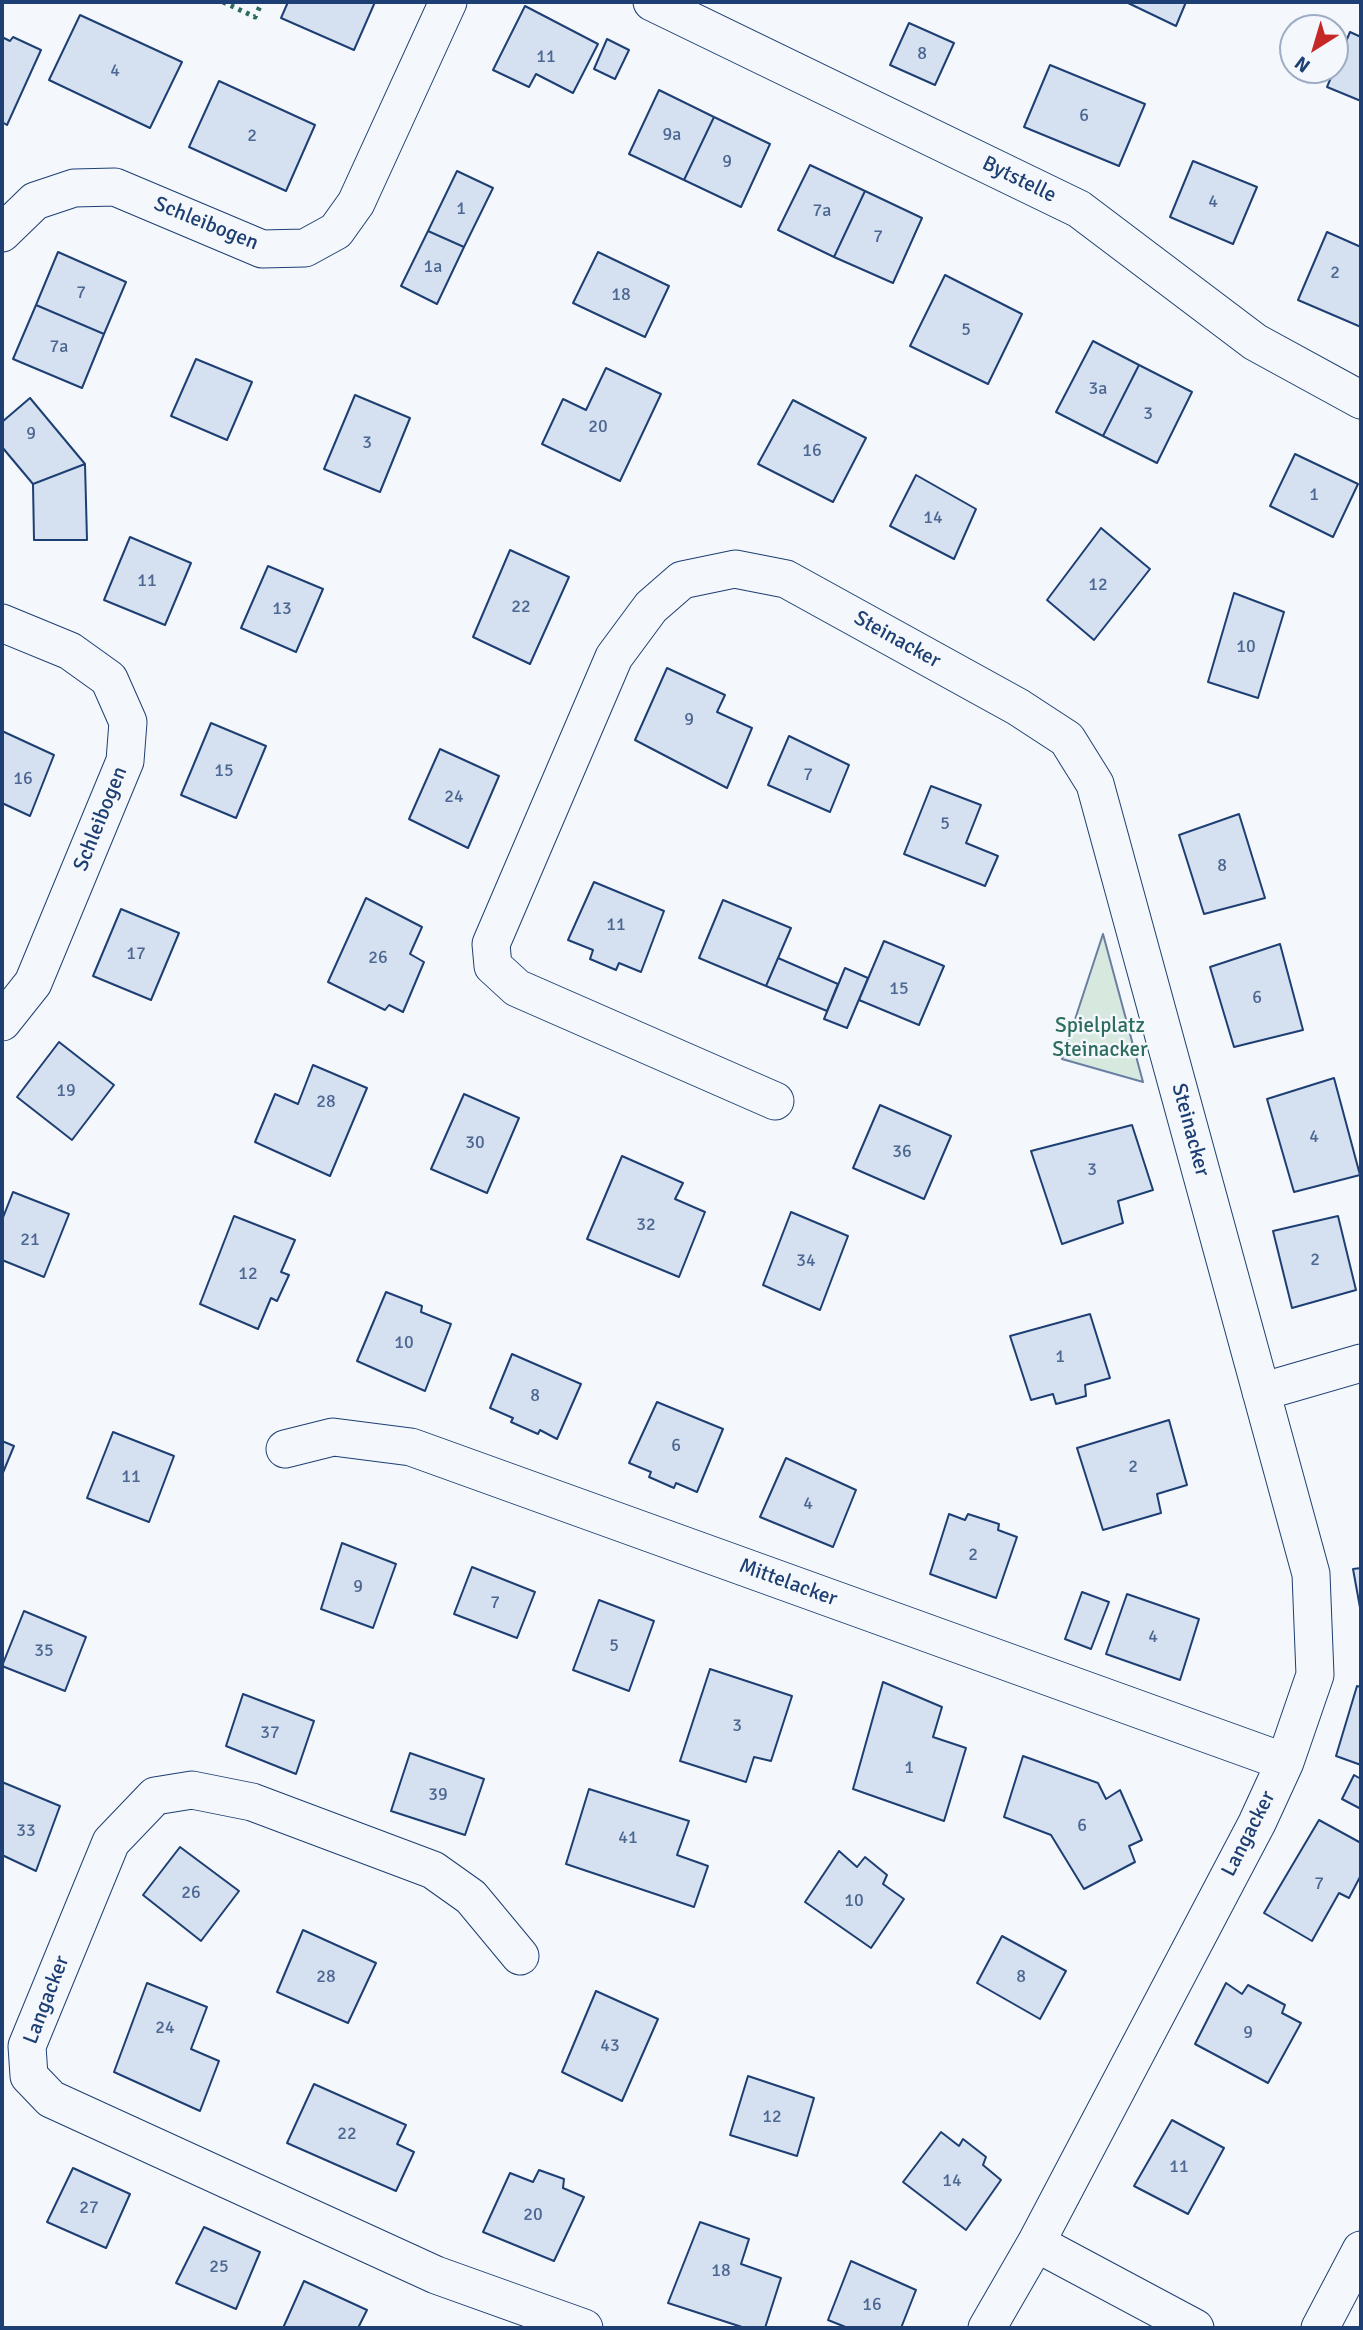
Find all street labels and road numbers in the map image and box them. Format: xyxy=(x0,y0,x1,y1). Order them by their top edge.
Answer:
street label: Bytstelle xyxy=(978,151,1060,209)
street label: Schleibogen xyxy=(150,192,262,256)
street label: Steinacker xyxy=(849,606,945,674)
street label: Schleibogen xyxy=(69,763,133,875)
street label: Steinacker xyxy=(1165,1081,1215,1179)
street label: Mittelacker xyxy=(735,1554,841,1612)
street label: Langacker xyxy=(1217,1787,1281,1881)
street label: Langacker xyxy=(19,1952,75,2048)

